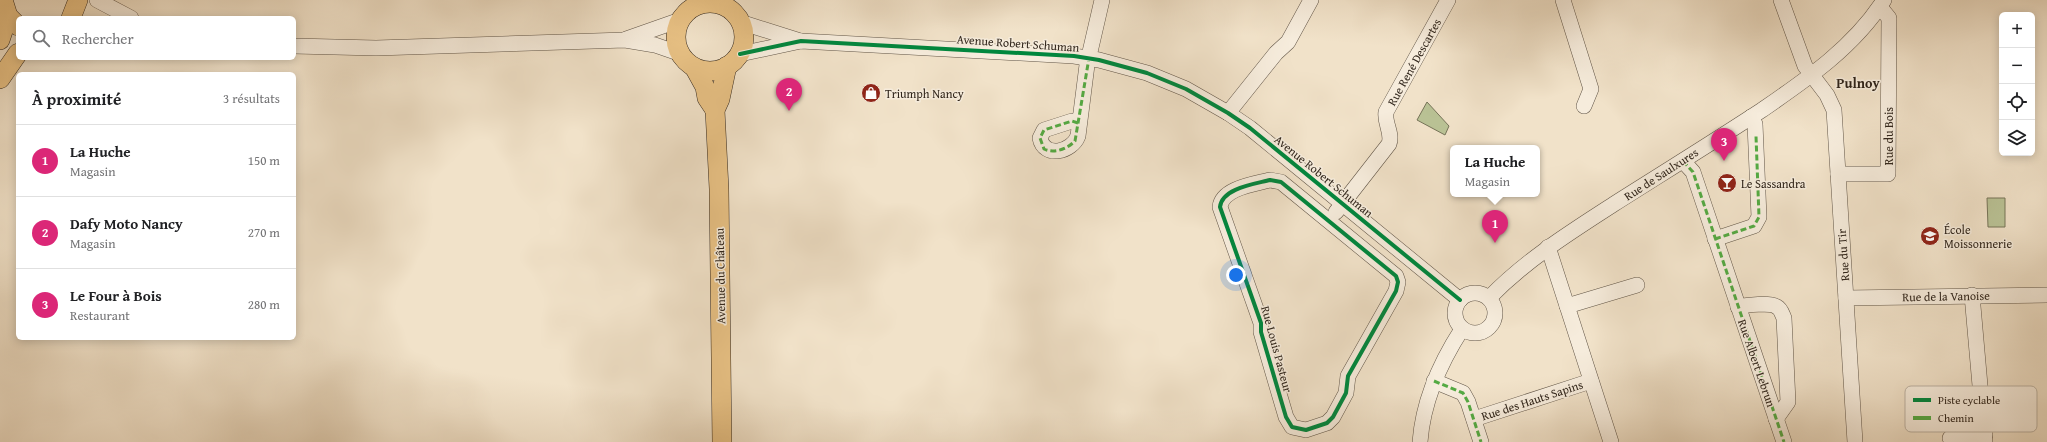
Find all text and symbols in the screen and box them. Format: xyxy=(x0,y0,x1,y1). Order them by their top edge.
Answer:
map controls xyxy=(1999,12,2035,156)
button: + xyxy=(1999,12,2035,48)
street label: Rue René Descartes xyxy=(1383,15,1445,109)
search box xyxy=(16,16,296,60)
icon: search xyxy=(30,27,52,49)
text: Rechercher xyxy=(62,28,134,49)
street label: Avenue Robert Schuman xyxy=(956,30,1080,56)
button: − xyxy=(1999,48,2035,84)
district label: Pulnoy xyxy=(1836,73,1881,93)
pin: 2 xyxy=(776,78,802,111)
shop icon: Triumph Nancy xyxy=(860,82,882,104)
button: locate xyxy=(1999,84,2035,120)
place label: Triumph Nancy xyxy=(885,85,964,102)
text: À proximité xyxy=(32,86,121,111)
text: 3 résultats xyxy=(223,89,280,108)
street label: Rue du Bois xyxy=(1880,107,1897,165)
button: layers xyxy=(1999,120,2035,156)
pin: 3 xyxy=(1711,128,1737,161)
street label: Avenue Robert Schuman xyxy=(1271,131,1377,221)
text: La Huche xyxy=(70,141,131,162)
street label: Rue de Saulxures xyxy=(1621,143,1702,204)
popup xyxy=(1450,145,1540,197)
text: 1 xyxy=(42,151,48,170)
text: 150 m xyxy=(248,151,280,170)
text: La Huche xyxy=(1465,151,1525,172)
text: Magasin xyxy=(70,162,116,181)
text: Magasin xyxy=(1465,172,1510,191)
bar icon: Le Sassandra xyxy=(1716,172,1738,194)
place label: Le Sassandra xyxy=(1741,175,1806,192)
pin: 1 xyxy=(1482,210,1508,243)
text: Dafy Moto Nancy xyxy=(70,213,183,234)
place label: École Moissonnerie xyxy=(1944,221,2012,252)
text: 2 xyxy=(42,223,48,242)
text: 270 m xyxy=(248,223,280,242)
school or university icon: École Moissonnerie xyxy=(1919,225,1941,247)
street label: Avenue du Château xyxy=(711,227,729,324)
street label: Rue du Tir xyxy=(1833,228,1853,282)
text: Magasin xyxy=(70,234,116,253)
your location xyxy=(1226,265,1246,285)
text: Le Four à Bois xyxy=(70,285,162,306)
street label: Rue de la Vanoise xyxy=(1902,287,1990,305)
text: 3 xyxy=(42,295,48,314)
text: 280 m xyxy=(248,295,280,314)
street label: Rue Louis Pasteur xyxy=(1257,304,1297,394)
text: Restaurant xyxy=(70,306,130,325)
street label: Rue Albert Lebrun xyxy=(1734,317,1780,409)
street label: Rue des Hauts Sapins xyxy=(1479,376,1585,424)
legend xyxy=(1905,386,2037,432)
text: Piste cyclable xyxy=(1938,392,2000,408)
text: Chemin xyxy=(1938,410,1974,426)

